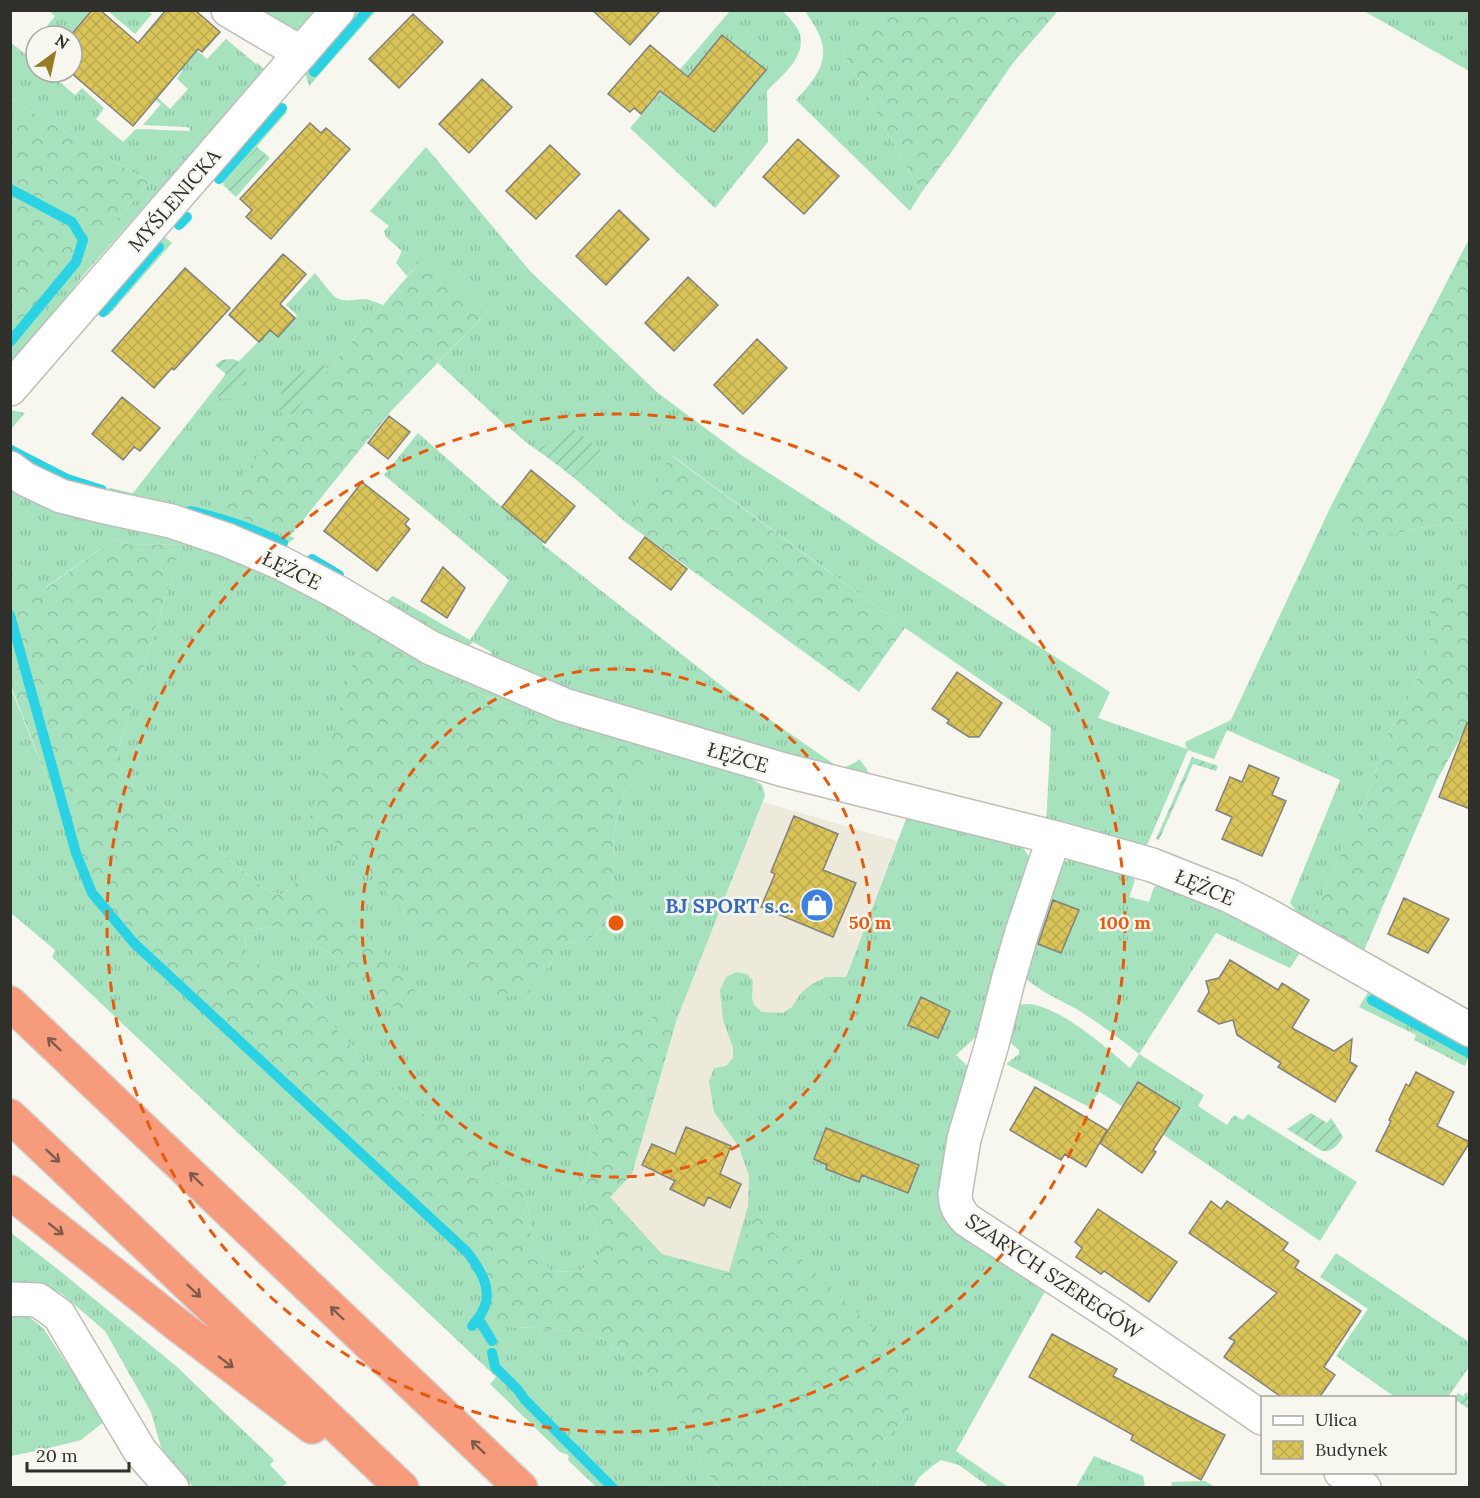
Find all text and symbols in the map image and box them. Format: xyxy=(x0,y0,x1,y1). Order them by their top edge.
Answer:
north arrow xyxy=(24,24,84,84)
text: N xyxy=(52,30,73,53)
street label: MYŚLENICKA xyxy=(123,143,226,257)
street label: ŁĘŻCE xyxy=(258,545,326,595)
street label: ŁĘŻCE xyxy=(704,736,772,778)
street label: ŁĘŻCE xyxy=(1171,863,1239,911)
shop icon: BJ SPORT s.c. xyxy=(799,887,835,923)
place label: BJ SPORT s.c. xyxy=(665,893,794,918)
text: 50 m xyxy=(849,911,892,934)
text: 100 m xyxy=(1099,911,1151,934)
centre of rings xyxy=(606,913,626,933)
one-way arrow xyxy=(47,1037,62,1051)
one-way arrow xyxy=(45,1149,60,1163)
one-way arrow xyxy=(188,1171,203,1186)
street label: SZARYCH SZEREGÓW xyxy=(961,1208,1148,1345)
one-way arrow xyxy=(48,1222,64,1235)
one-way arrow xyxy=(187,1283,202,1298)
one-way arrow xyxy=(330,1306,345,1320)
one-way arrow xyxy=(218,1356,234,1368)
legend xyxy=(1261,1396,1456,1474)
text: Ulica xyxy=(1315,1408,1357,1431)
scale bar xyxy=(27,1435,129,1473)
text: Budynek xyxy=(1315,1438,1388,1461)
one-way arrow xyxy=(471,1440,486,1454)
text: 20 m xyxy=(36,1444,78,1467)

